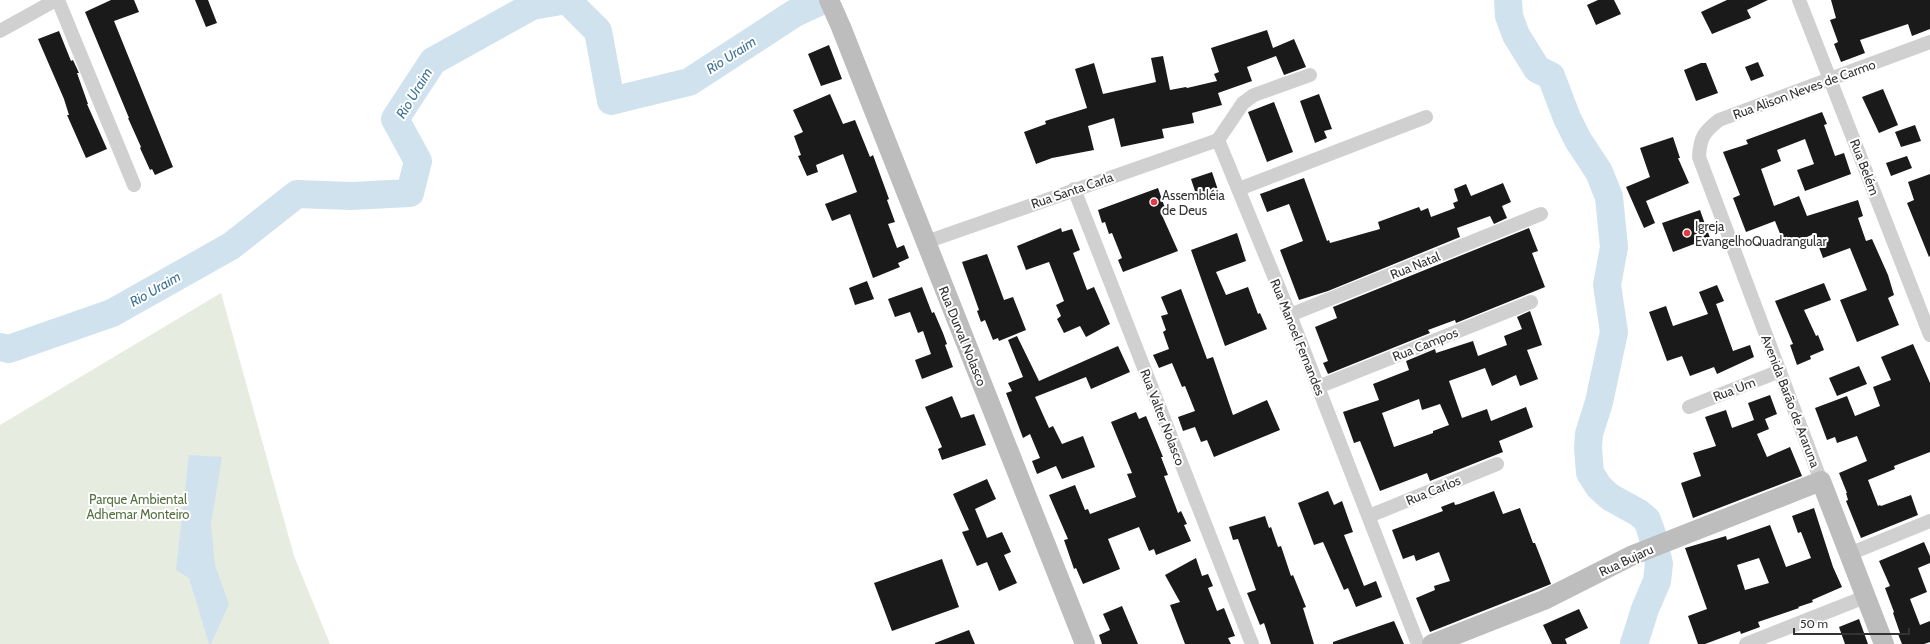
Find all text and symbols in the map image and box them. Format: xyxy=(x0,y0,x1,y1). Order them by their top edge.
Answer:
water label: Rio Uraim xyxy=(703,32,759,78)
street label: Rua Alison Neves de Carmo xyxy=(1730,56,1878,122)
water label: Rio Uraim xyxy=(392,64,436,122)
street label: Rua Belém xyxy=(1847,137,1883,197)
street label: Rua Santa Carla xyxy=(1029,168,1116,212)
place label: Assembléia de Deus xyxy=(1162,187,1225,218)
marker: Assembléia de Deus xyxy=(1149,197,1159,207)
place label: Igreja EvangelhoQuadrangular xyxy=(1695,218,1827,249)
marker: Igreja EvangelhoQuadrangular xyxy=(1682,228,1692,238)
street label: Rua Natal xyxy=(1388,248,1442,282)
water label: Rio Uraim xyxy=(126,267,184,311)
street label: Rua Manoel Fernandes xyxy=(1267,276,1329,398)
street label: Rua Durval Nolasco xyxy=(936,284,990,388)
street label: Rua Campos xyxy=(1390,323,1461,364)
street label: Avenida Barão de Araruna xyxy=(1758,332,1824,470)
street label: Rua Valter Nolasco xyxy=(1137,366,1189,468)
street label: Rua Um xyxy=(1710,374,1758,404)
street label: Rua Carlos xyxy=(1403,472,1463,508)
park label: Parque Ambiental Adhemar Monteiro xyxy=(87,491,190,522)
street label: Rua Bujaru xyxy=(1596,540,1656,580)
scale bar xyxy=(1794,610,1909,636)
text: 50 m xyxy=(1800,616,1828,631)

